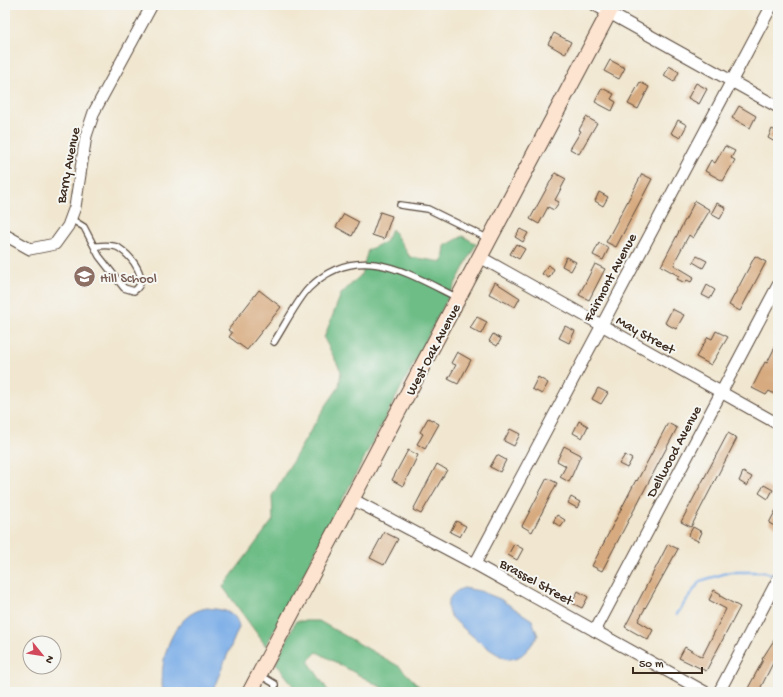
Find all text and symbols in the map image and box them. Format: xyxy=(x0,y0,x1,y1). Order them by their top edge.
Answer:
street label: Barry Avenue xyxy=(54,125,85,206)
street label: Fairmont Avenue xyxy=(580,230,642,326)
school or university icon: Hill School xyxy=(72,264,98,290)
place label: Hill School xyxy=(100,271,157,288)
street label: West Oak Avenue xyxy=(403,301,466,399)
street label: May Street xyxy=(612,313,678,360)
street label: Dellwood Avenue xyxy=(643,403,707,502)
street label: Brassel Street xyxy=(495,556,577,611)
north arrow xyxy=(22,635,62,675)
scale bar xyxy=(633,649,702,675)
text: N xyxy=(42,653,56,665)
text: 50 m xyxy=(639,658,664,672)

